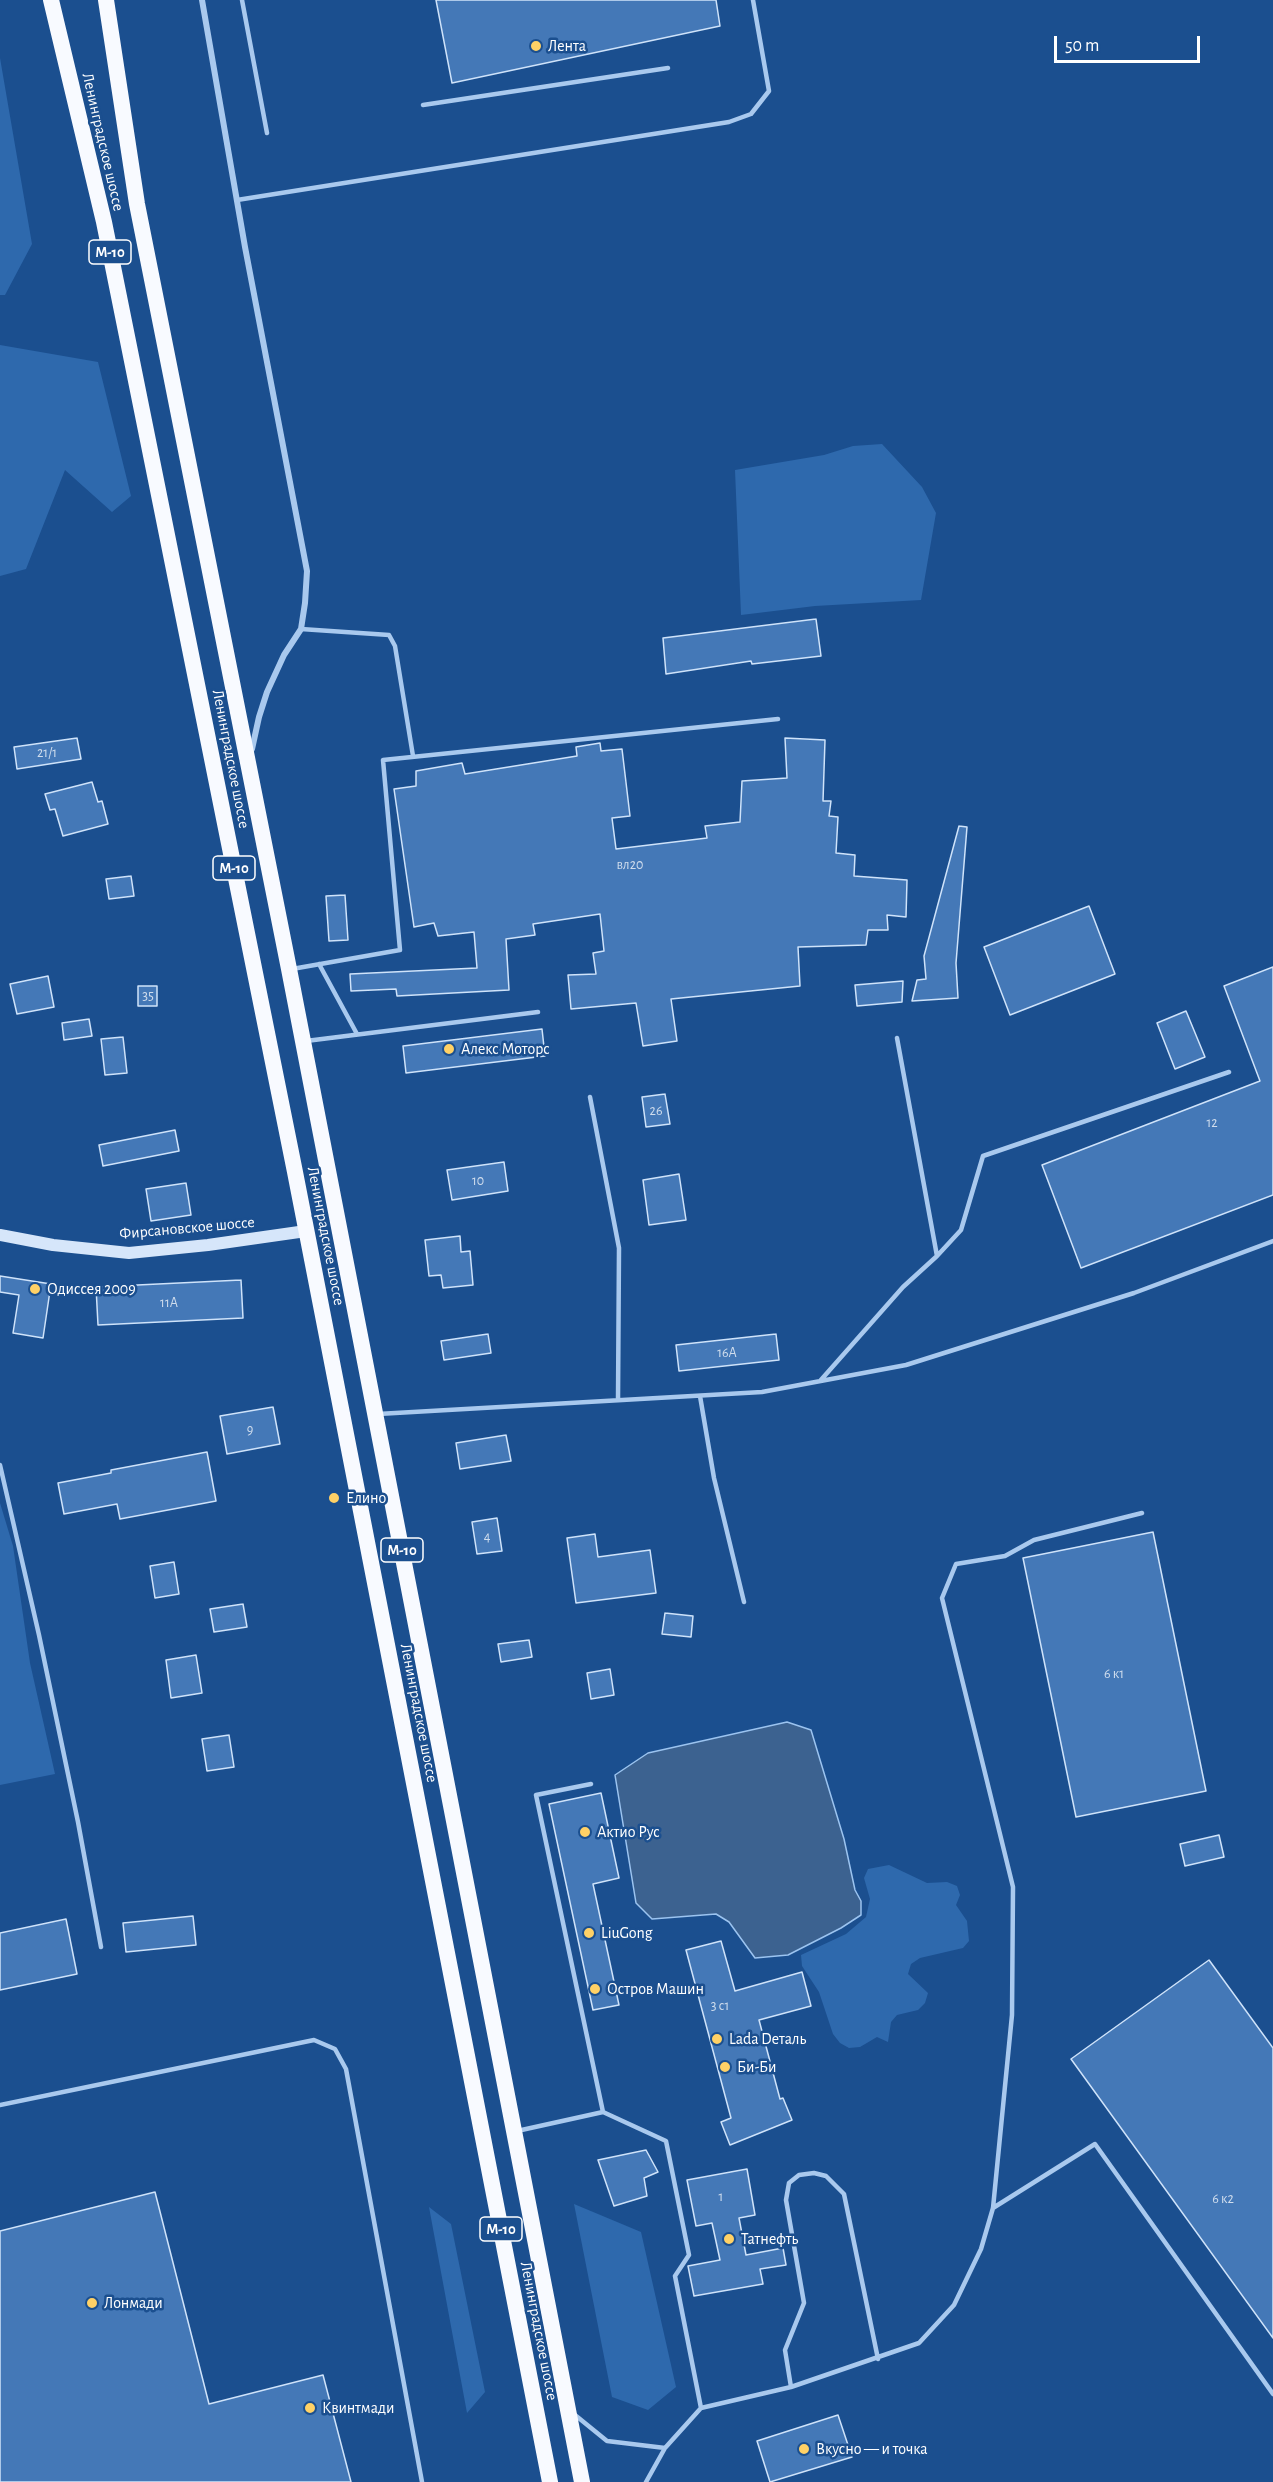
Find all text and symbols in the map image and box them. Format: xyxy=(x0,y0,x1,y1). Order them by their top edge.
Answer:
scale bar xyxy=(1057,24,1202,62)
place label: Лента xyxy=(548,36,586,56)
text: 50 m xyxy=(1065,37,1099,55)
marker: Лента xyxy=(529,39,543,53)
street label: Ленинградское шоссе xyxy=(78,71,128,213)
road number: М-10 xyxy=(89,240,131,264)
street label: Ленинградское шоссе xyxy=(208,688,254,830)
house number: 21/1 xyxy=(37,745,57,761)
road number: М-10 xyxy=(213,856,255,880)
house number: вл20 xyxy=(617,857,643,873)
house number: 35 xyxy=(142,988,154,1004)
place label: Алекс Моторс xyxy=(461,1039,550,1059)
marker: Алекс Моторс xyxy=(442,1042,456,1056)
house number: 26 xyxy=(650,1103,662,1119)
house number: 12 xyxy=(1206,1115,1218,1131)
street label: Ленинградское шоссе xyxy=(303,1165,349,1307)
house number: 10 xyxy=(472,1173,484,1189)
street label: Фирсановское шоссе xyxy=(118,1213,256,1243)
place label: Одиссея 2009 xyxy=(47,1279,136,1299)
marker: Одиссея 2009 xyxy=(28,1282,42,1296)
house number: 11А xyxy=(160,1295,178,1311)
house number: 16А xyxy=(717,1345,737,1361)
house number: 9 xyxy=(247,1422,253,1438)
place label: Елино xyxy=(346,1488,386,1508)
marker: Елино xyxy=(327,1491,341,1505)
house number: 4 xyxy=(484,1529,490,1545)
road number: М-10 xyxy=(381,1538,423,1562)
street label: Ленинградское шоссе xyxy=(396,1642,442,1784)
house number: 6 к1 xyxy=(1104,1666,1124,1682)
place label: Актио Рус xyxy=(597,1822,660,1842)
marker: Актио Рус xyxy=(578,1825,592,1839)
place label: LiuGong xyxy=(601,1923,653,1943)
marker: LiuGong xyxy=(582,1926,596,1940)
place label: Остров Машин xyxy=(607,1979,704,1999)
marker: Остров Машин xyxy=(588,1982,602,1996)
house number: 3 с1 xyxy=(711,1998,729,2014)
place label: Lada Dеталь xyxy=(729,2029,806,2049)
marker: Lada Dеталь xyxy=(710,2032,724,2046)
place label: Би-Би xyxy=(737,2057,776,2077)
marker: Би-Би xyxy=(718,2060,732,2074)
house number: 1 xyxy=(719,2189,723,2205)
house number: 6 к2 xyxy=(1212,2191,1234,2207)
road number: М-10 xyxy=(480,2217,522,2241)
place label: Татнефть xyxy=(741,2229,798,2249)
marker: Татнефть xyxy=(722,2232,736,2246)
street label: Ленинградское шоссе xyxy=(516,2260,562,2402)
place label: Лонмади xyxy=(104,2293,163,2313)
marker: Лонмади xyxy=(85,2296,99,2310)
place label: Квинтмади xyxy=(322,2398,394,2418)
marker: Квинтмади xyxy=(303,2401,317,2415)
place label: Вкусно — и точка xyxy=(816,2439,928,2459)
marker: Вкусно — и точка xyxy=(797,2442,811,2456)

